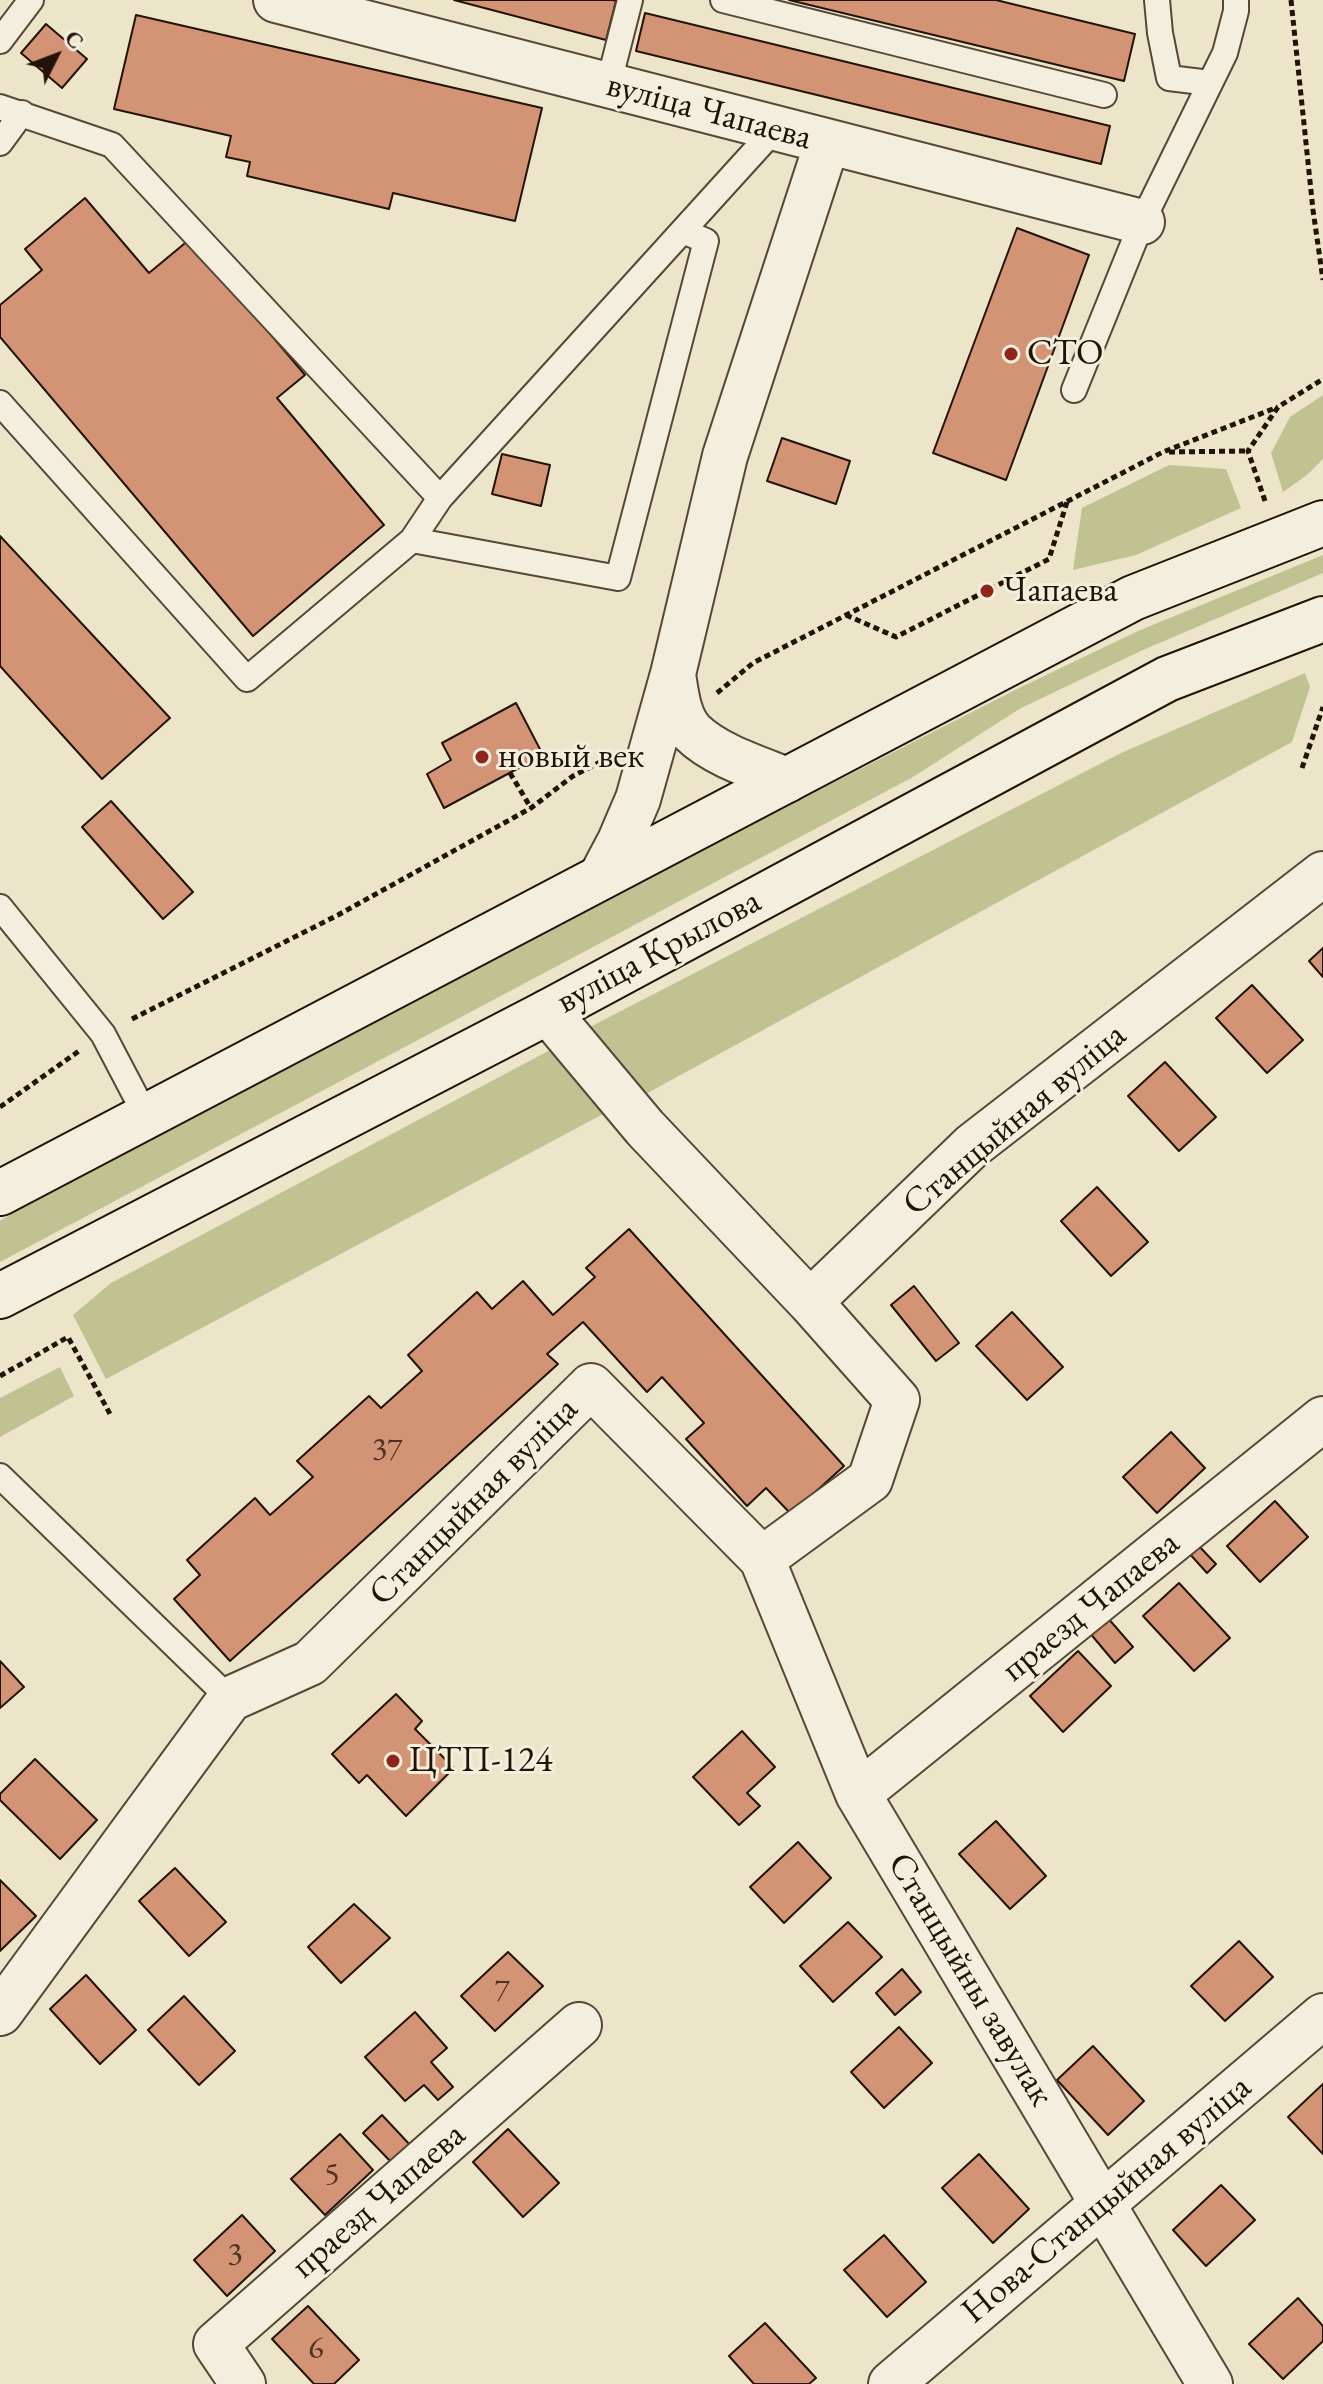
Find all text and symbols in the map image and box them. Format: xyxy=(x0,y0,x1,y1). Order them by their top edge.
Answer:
north arrow xyxy=(16,16,96,96)
text: С xyxy=(58,24,90,55)
street label: вуліца Чапаева xyxy=(602,64,816,160)
place label: СТО xyxy=(1027,332,1103,376)
marker: СТО xyxy=(1002,345,1020,363)
place label: Чапаева xyxy=(1003,569,1118,613)
marker: Чапаева xyxy=(978,582,996,600)
place label: новый век xyxy=(498,735,645,779)
marker: новый век xyxy=(473,748,491,766)
street label: вуліца Крылова xyxy=(550,880,768,1024)
street label: Станцыйная вуліца xyxy=(895,1014,1135,1226)
street label: Станцыйная вуліца xyxy=(360,1388,588,1616)
house number: 37 xyxy=(372,1431,402,1469)
street label: праезд Чапаева xyxy=(993,1522,1189,1692)
place label: ЦТП-124 xyxy=(409,1739,553,1783)
marker: ЦТП-124 xyxy=(384,1752,402,1770)
street label: Станцыйны завулак xyxy=(877,1846,1063,2114)
house number: 7 xyxy=(494,1972,510,2010)
street label: Нова-Станцыйная вуліца xyxy=(954,2066,1260,2334)
street label: праезд Чапаева xyxy=(283,2114,475,2288)
house number: 5 xyxy=(324,2156,340,2194)
house number: 3 xyxy=(227,2236,243,2274)
house number: 6 xyxy=(308,2330,324,2368)

